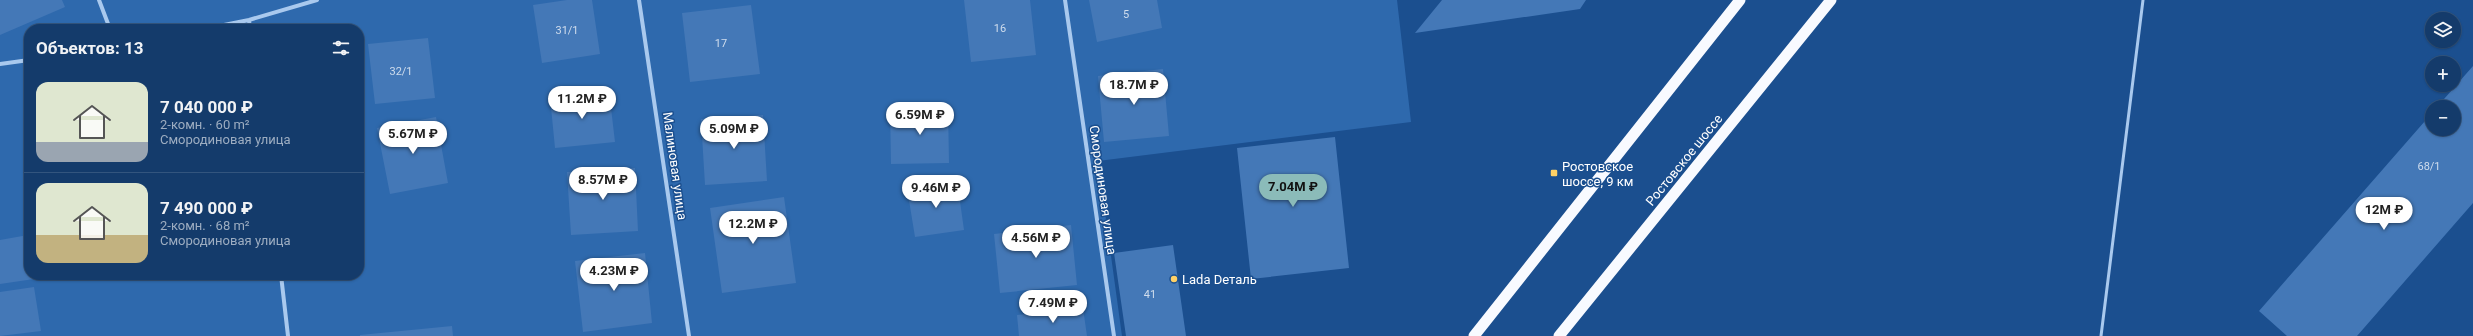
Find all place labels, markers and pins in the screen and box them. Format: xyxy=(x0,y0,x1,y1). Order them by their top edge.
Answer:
pin: 18.7M ₽ xyxy=(1097,72,1171,106)
pin: 11.2M ₽ xyxy=(545,86,619,120)
pin: 6.59M ₽ xyxy=(883,102,957,136)
pin: 5.09M ₽ xyxy=(697,116,771,150)
pin: 5.67M ₽ xyxy=(376,121,450,155)
place label: Ростовское шоссе, 9 км xyxy=(1562,159,1633,189)
pin: 8.57M ₽ xyxy=(566,167,640,201)
marker: Ростовское шоссе, 9 км xyxy=(1549,168,1559,178)
pin: 7.04M ₽ xyxy=(1256,174,1330,208)
pin: 9.46M ₽ xyxy=(899,175,973,209)
pin: 12M ₽ xyxy=(2356,197,2412,231)
pin: 12.2M ₽ xyxy=(716,211,790,245)
pin: 4.56M ₽ xyxy=(999,225,1073,259)
pin: 4.23M ₽ xyxy=(577,258,651,292)
place label: Lada Dеталь xyxy=(1182,272,1257,287)
marker: Lada Dеталь xyxy=(1169,274,1179,284)
pin: 7.49M ₽ xyxy=(1016,290,1090,324)

